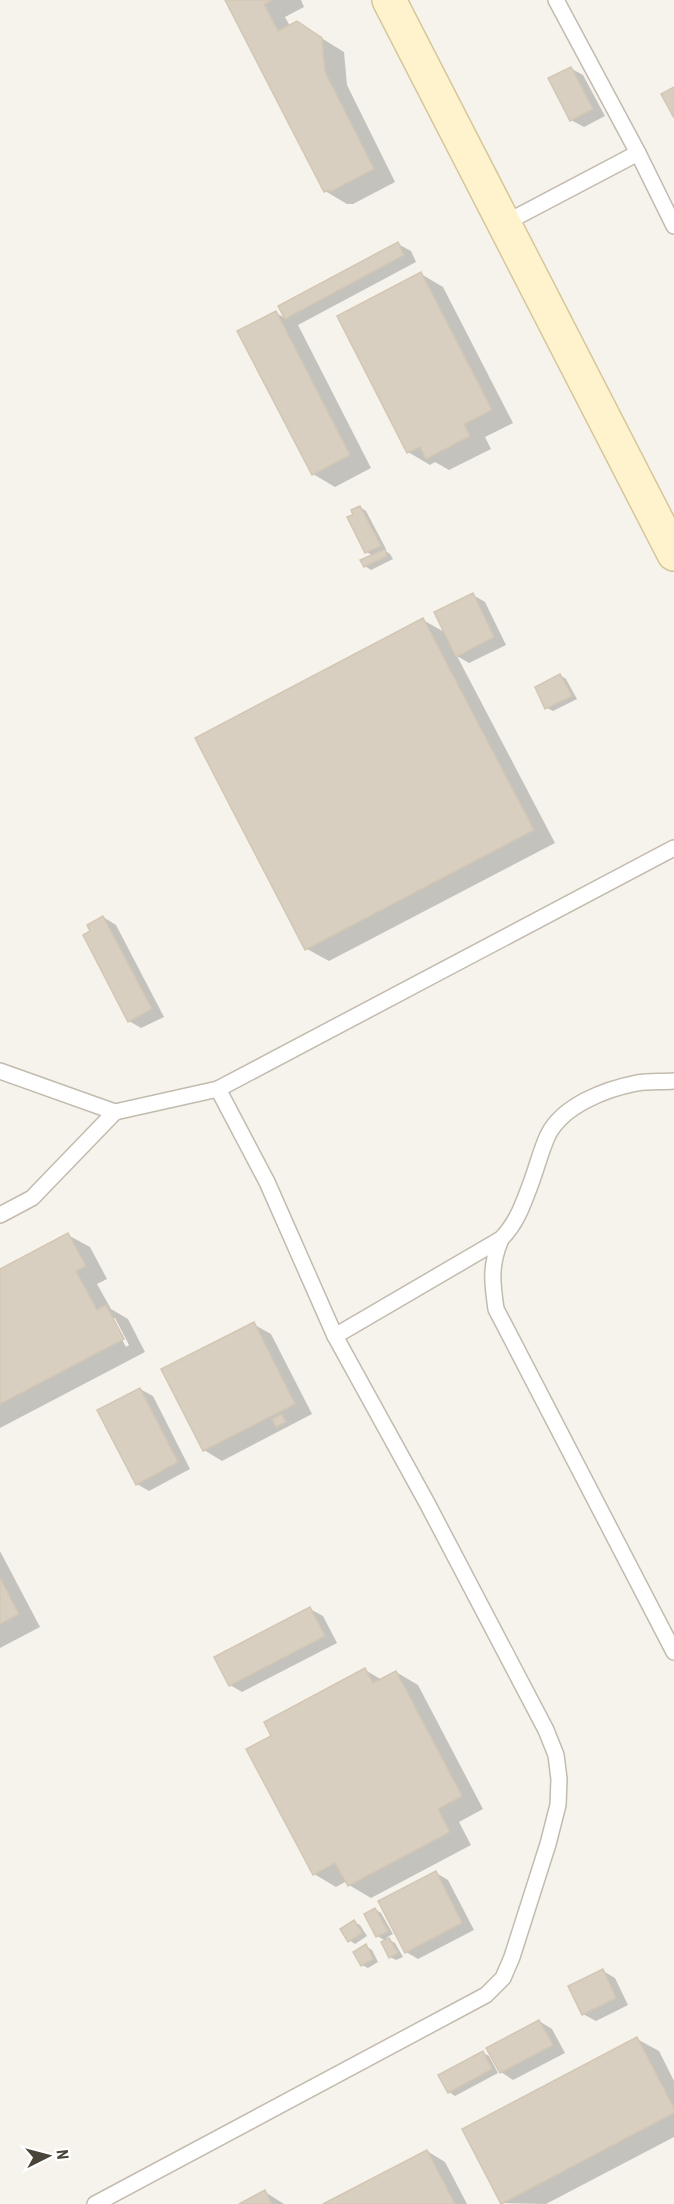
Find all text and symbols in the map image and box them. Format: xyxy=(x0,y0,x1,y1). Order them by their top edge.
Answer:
north arrow xyxy=(18,2126,78,2186)
text: N xyxy=(52,2149,72,2160)

